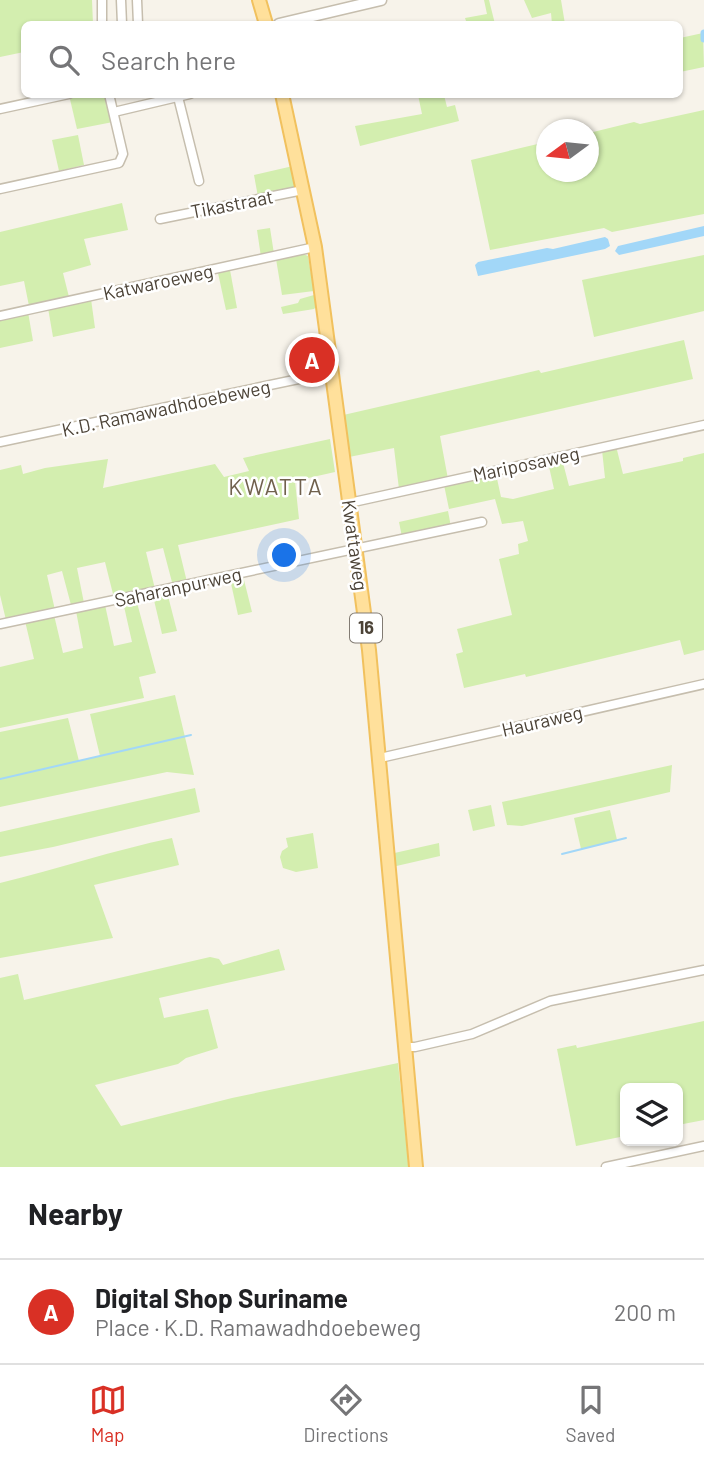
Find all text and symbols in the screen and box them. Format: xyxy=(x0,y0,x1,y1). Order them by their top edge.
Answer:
search box xyxy=(21,21,683,98)
icon: search xyxy=(45,41,83,79)
text: Search here xyxy=(101,44,236,75)
north arrow xyxy=(536,119,599,182)
street label: Tikastraat xyxy=(189,184,275,223)
street label: Katwaroeweg xyxy=(101,259,215,304)
pin: A xyxy=(289,334,335,386)
street label: K.D. Ramawadhdoebeweg xyxy=(60,374,272,441)
street label: Mariposaweg xyxy=(471,441,581,486)
district label: KWATTA xyxy=(228,472,324,500)
street label: Kwattaweg xyxy=(338,498,373,592)
your location xyxy=(267,538,301,572)
street label: Saharanpurweg xyxy=(112,562,244,611)
road number: 16 xyxy=(350,614,382,642)
street label: Hauraweg xyxy=(499,700,585,741)
map controls xyxy=(620,1083,683,1146)
button: layers xyxy=(620,1083,683,1146)
text: Nearby xyxy=(28,1195,123,1231)
text: Digital Shop Suriname xyxy=(95,1282,348,1313)
text: A xyxy=(43,1298,59,1326)
text: 200 m xyxy=(614,1298,676,1326)
text: Place · K.D. Ramawadhdoebeweg xyxy=(95,1313,421,1341)
tab: Map xyxy=(89,1381,127,1446)
tab: Directions xyxy=(304,1381,389,1446)
tab: Saved xyxy=(566,1381,615,1446)

